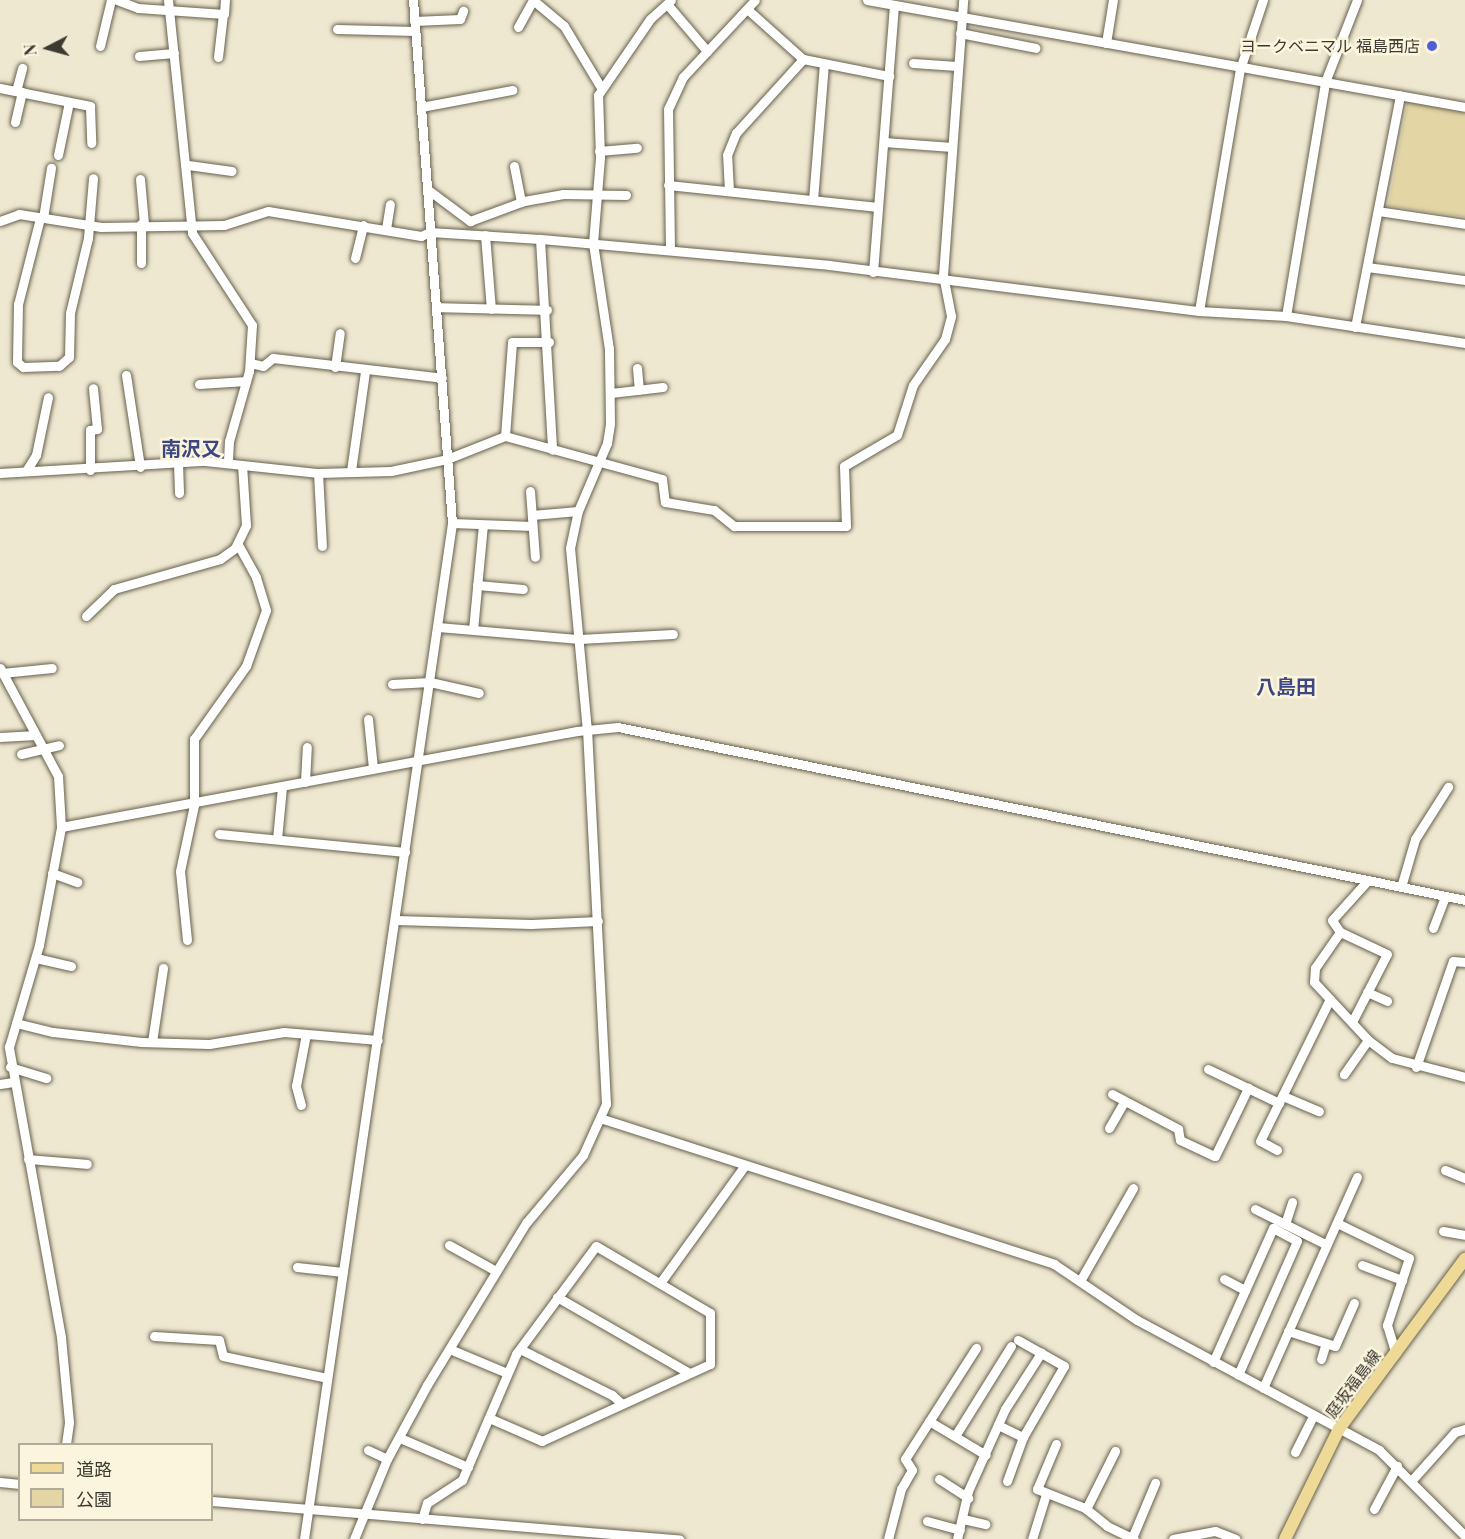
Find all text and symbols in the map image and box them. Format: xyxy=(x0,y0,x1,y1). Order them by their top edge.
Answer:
north arrow xyxy=(18,18,78,78)
place label: ヨークベニマル 福島西店 xyxy=(1240,36,1420,56)
marker: ヨークベニマル 福島西店 xyxy=(1425,39,1439,53)
text: N xyxy=(19,43,41,57)
district label: 南沢又 xyxy=(161,435,221,459)
district label: 八島田 xyxy=(1256,673,1316,697)
street label: 庭坂福島線 xyxy=(1321,1346,1385,1422)
legend xyxy=(18,1443,213,1521)
text: 道路 xyxy=(76,1457,112,1481)
text: 公園 xyxy=(76,1487,112,1511)

